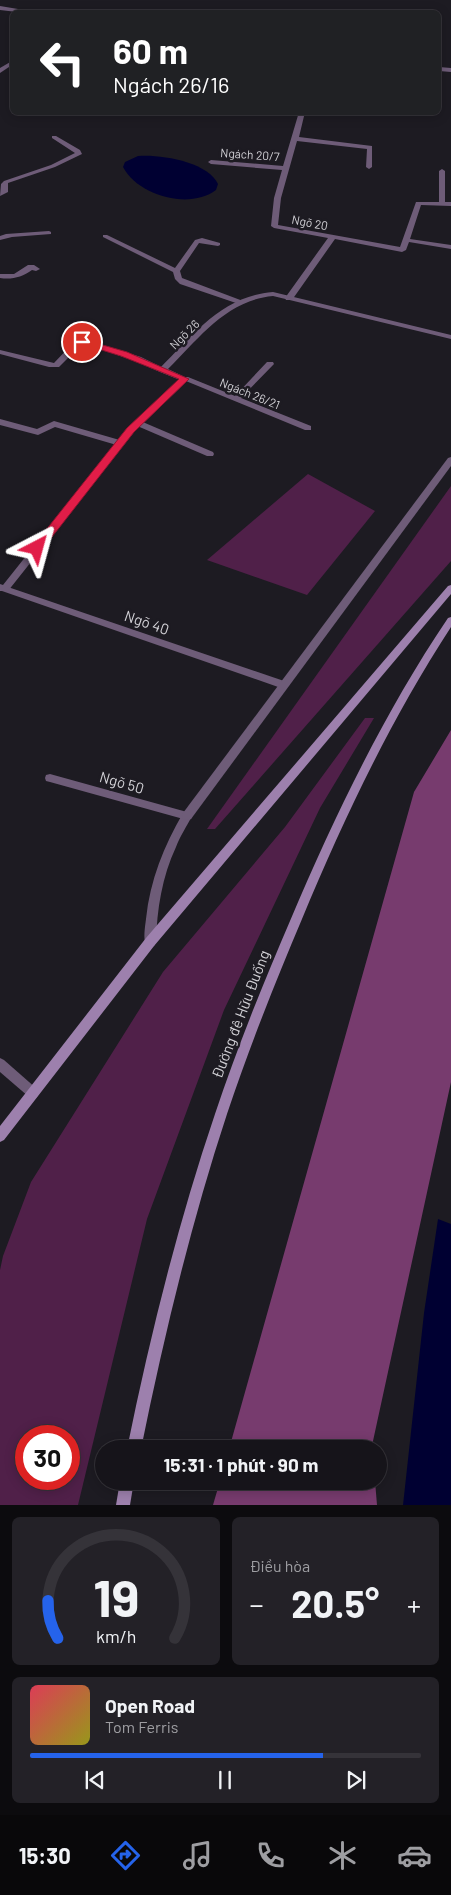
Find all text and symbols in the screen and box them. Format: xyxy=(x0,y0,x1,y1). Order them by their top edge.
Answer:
text: 60 m xyxy=(113,29,188,71)
icon: left xyxy=(30,30,95,95)
text: Ngách 26/16 xyxy=(113,71,229,97)
street label: Ngách 20/7 xyxy=(220,145,280,163)
street label: Ngõ 20 xyxy=(291,212,329,232)
street label: Ngõ 26 xyxy=(166,316,202,352)
pin xyxy=(61,321,103,363)
icon: arrive xyxy=(68,328,96,356)
street label: Ngách 26/21 xyxy=(218,375,282,411)
position arrow xyxy=(10,521,62,573)
street label: Ngõ 40 xyxy=(122,606,172,638)
street label: Ngõ 50 xyxy=(98,767,146,797)
street label: Đường đê Hữu Đuống xyxy=(207,947,273,1081)
speed limit sign: 30 xyxy=(15,1425,80,1490)
text: 15:31 · 1 phút · 90 m xyxy=(164,1453,318,1476)
text: Điều hòa xyxy=(250,1556,310,1575)
text: 19 xyxy=(93,1565,139,1627)
text: 20.5° xyxy=(291,1580,379,1626)
text: − xyxy=(250,1587,264,1621)
text: + xyxy=(407,1587,421,1621)
text: km/h xyxy=(96,1625,136,1647)
text: Open Road xyxy=(105,1694,195,1717)
text: Tom Ferris xyxy=(105,1717,179,1736)
icon: previous xyxy=(81,1766,109,1794)
icon: pause xyxy=(211,1766,239,1794)
icon: next xyxy=(342,1766,370,1794)
icon: directions xyxy=(108,1838,143,1873)
icon: music xyxy=(180,1838,215,1873)
icon: phone xyxy=(253,1838,288,1873)
icon: climate xyxy=(325,1838,360,1873)
icon: car xyxy=(397,1838,432,1873)
text: 15:30 xyxy=(19,1842,71,1868)

